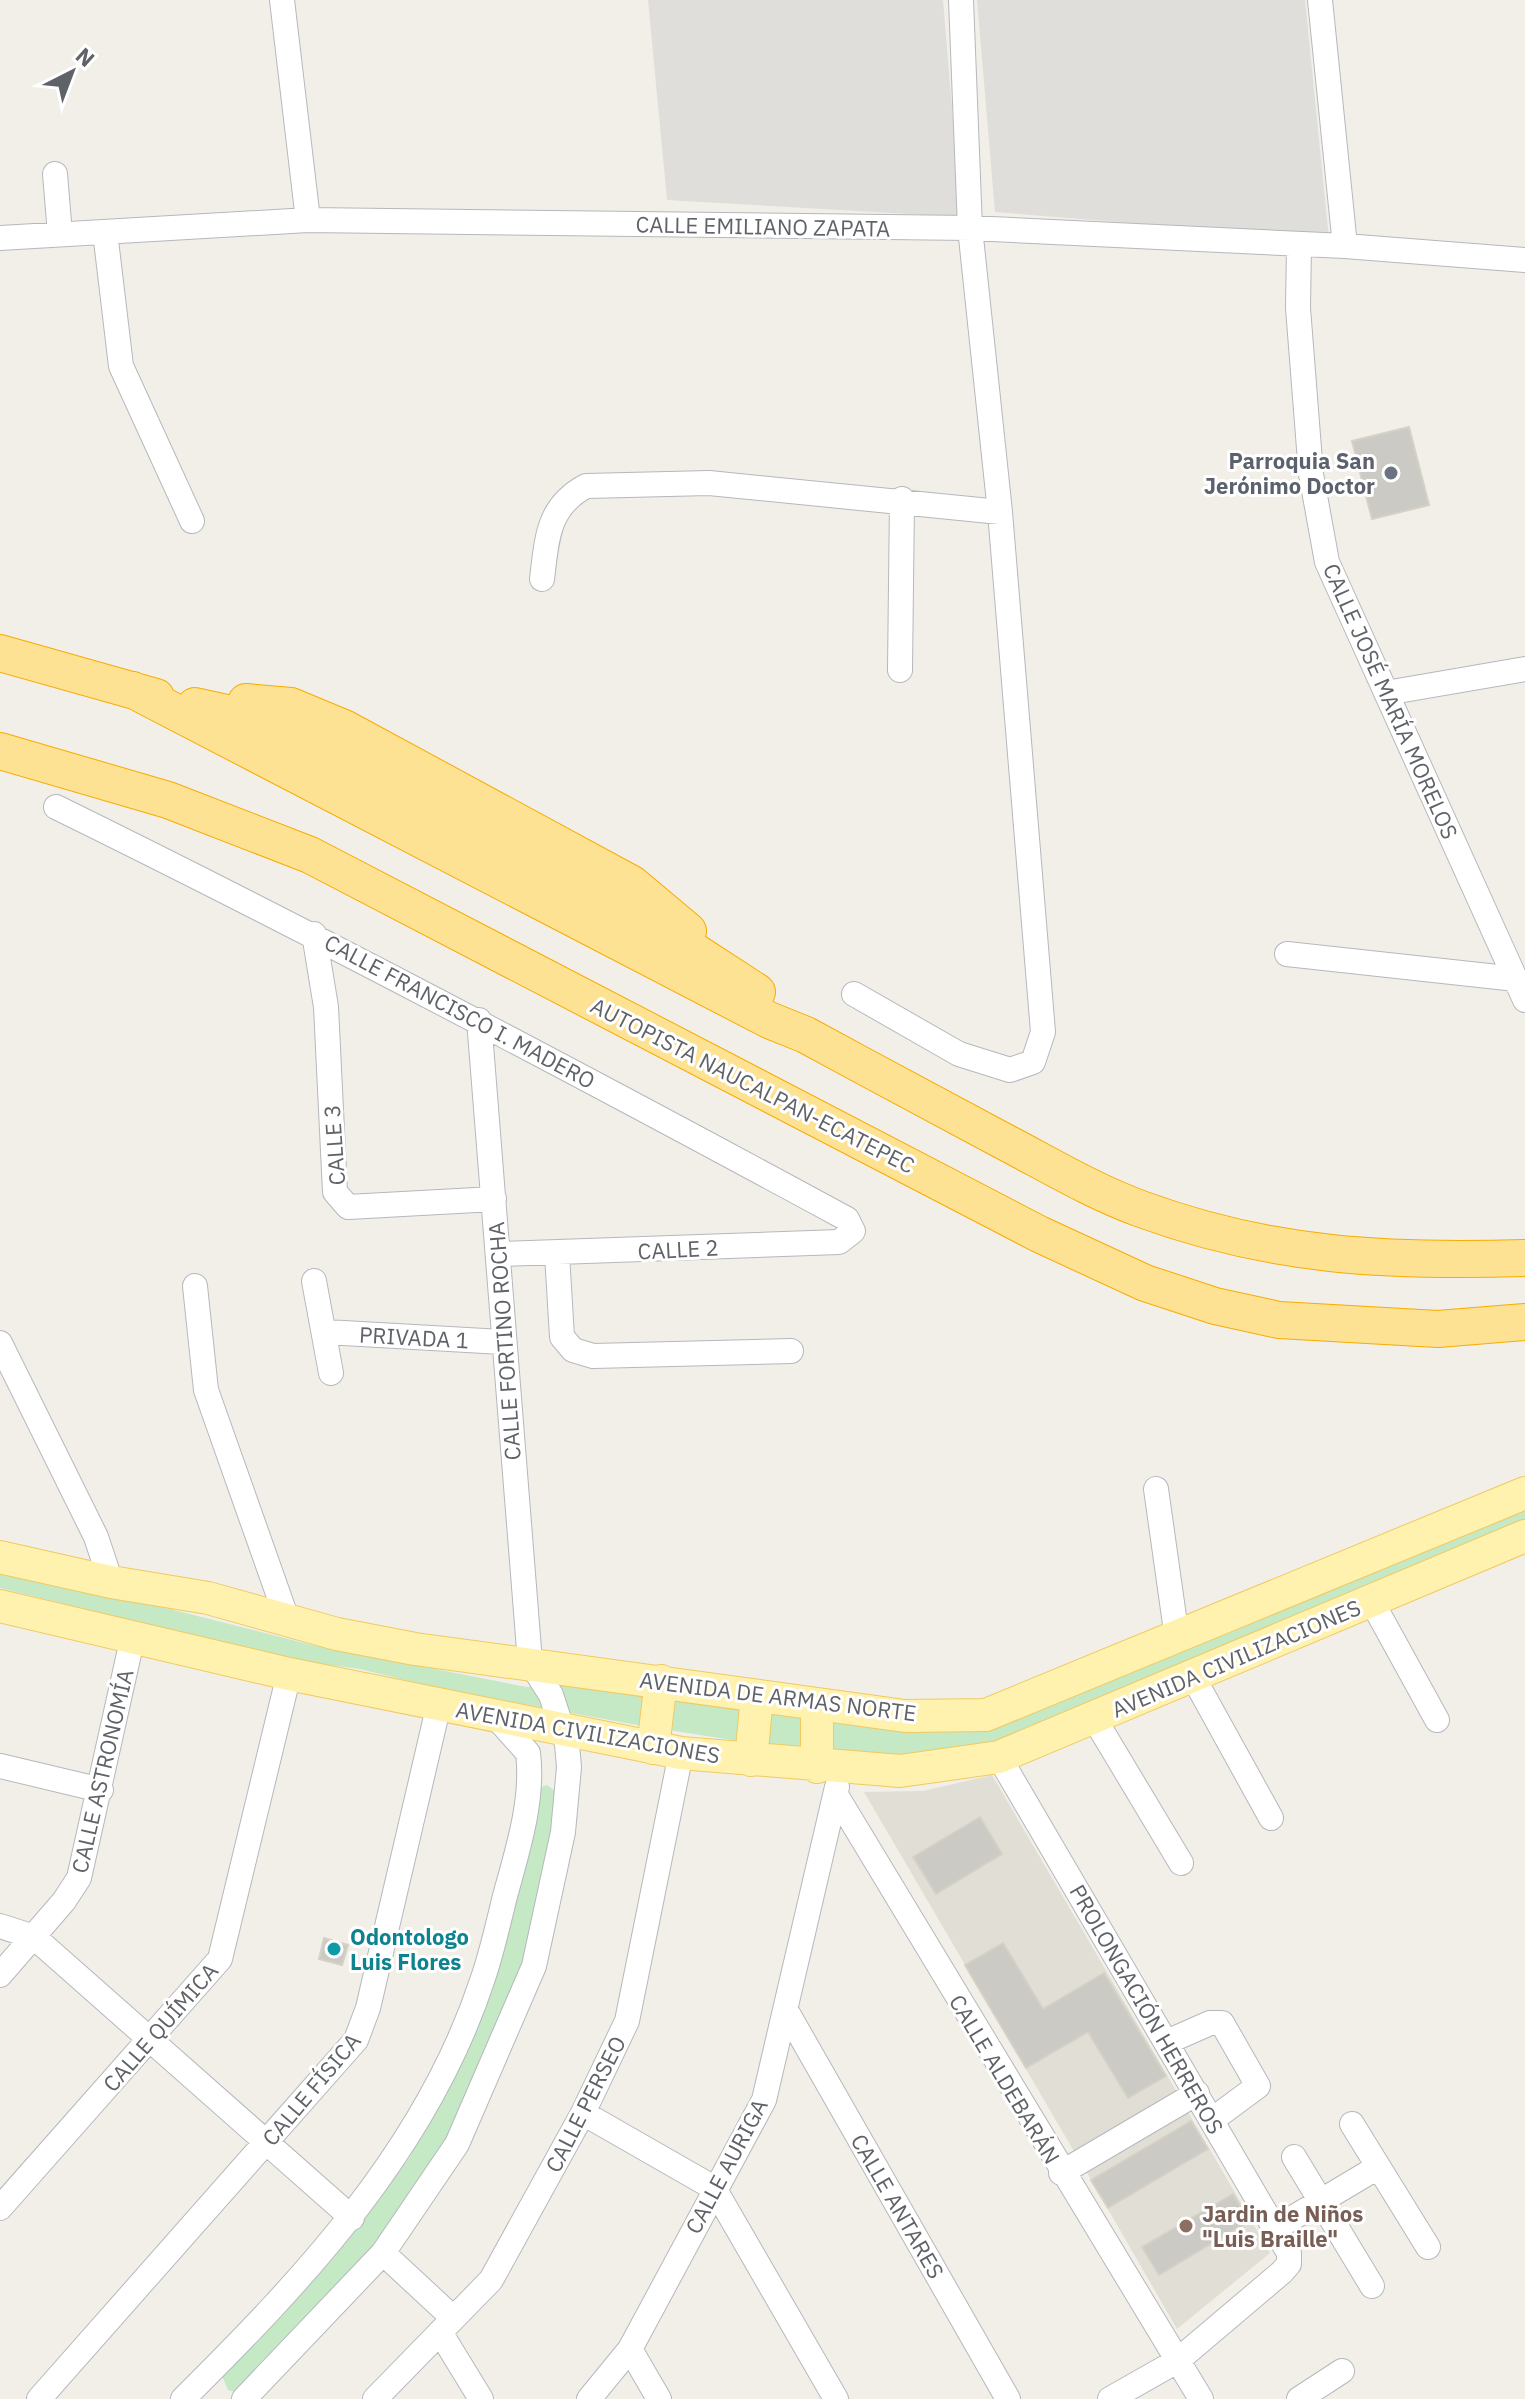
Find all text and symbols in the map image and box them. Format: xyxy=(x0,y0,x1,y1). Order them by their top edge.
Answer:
north arrow xyxy=(32,32,112,112)
text: N xyxy=(70,41,101,73)
street label: CALLE EMILIANO ZAPATA xyxy=(635,209,891,243)
place label: Parroquia San Jerónimo Doctor xyxy=(1204,446,1375,500)
marker: Parroquia San Jerónimo Doctor xyxy=(1382,464,1400,482)
street label: CALLE JOSÉ MARÍA MORELOS xyxy=(1317,559,1465,843)
street label: CALLE FRANCISCO I. MADERO xyxy=(320,927,600,1095)
street label: AUTOPISTA NAUCALPAN-ECATEPEC xyxy=(586,990,920,1180)
street label: CALLE 3 xyxy=(317,1104,351,1186)
street label: CALLE FORTINO ROCHA xyxy=(481,1221,527,1461)
street label: CALLE 2 xyxy=(637,1232,719,1266)
street label: PRIVADA 1 xyxy=(358,1320,470,1354)
street label: AVENIDA CIVILIZACIONES xyxy=(1107,1592,1365,1724)
street label: AVENIDA DE ARMAS NORTE xyxy=(638,1665,918,1727)
street label: CALLE ASTRONOMÍA xyxy=(64,1666,140,1876)
street label: AVENIDA CIVILIZACIONES xyxy=(454,1694,722,1770)
street label: PROLONGACIÓN HERREROS xyxy=(1064,1879,1230,2139)
place label: Odontologo Luis Flores xyxy=(350,1922,469,1976)
marker: Odontologo Luis Flores xyxy=(325,1940,343,1958)
street label: CALLE QUÍMICA xyxy=(96,1957,224,2097)
street label: CALLE ALDEBARÁN xyxy=(943,1989,1067,2169)
street label: CALLE FÍSICA xyxy=(255,2027,367,2151)
street label: CALLE PERSEO xyxy=(538,2031,632,2177)
street label: CALLE AURIGA xyxy=(678,2093,774,2239)
street label: CALLE ANTARES xyxy=(845,2128,951,2284)
place label: Jardin de Niños "Luis Braille" xyxy=(1202,2199,1363,2253)
marker: Jardin de Niños "Luis Braille" xyxy=(1177,2217,1195,2235)

